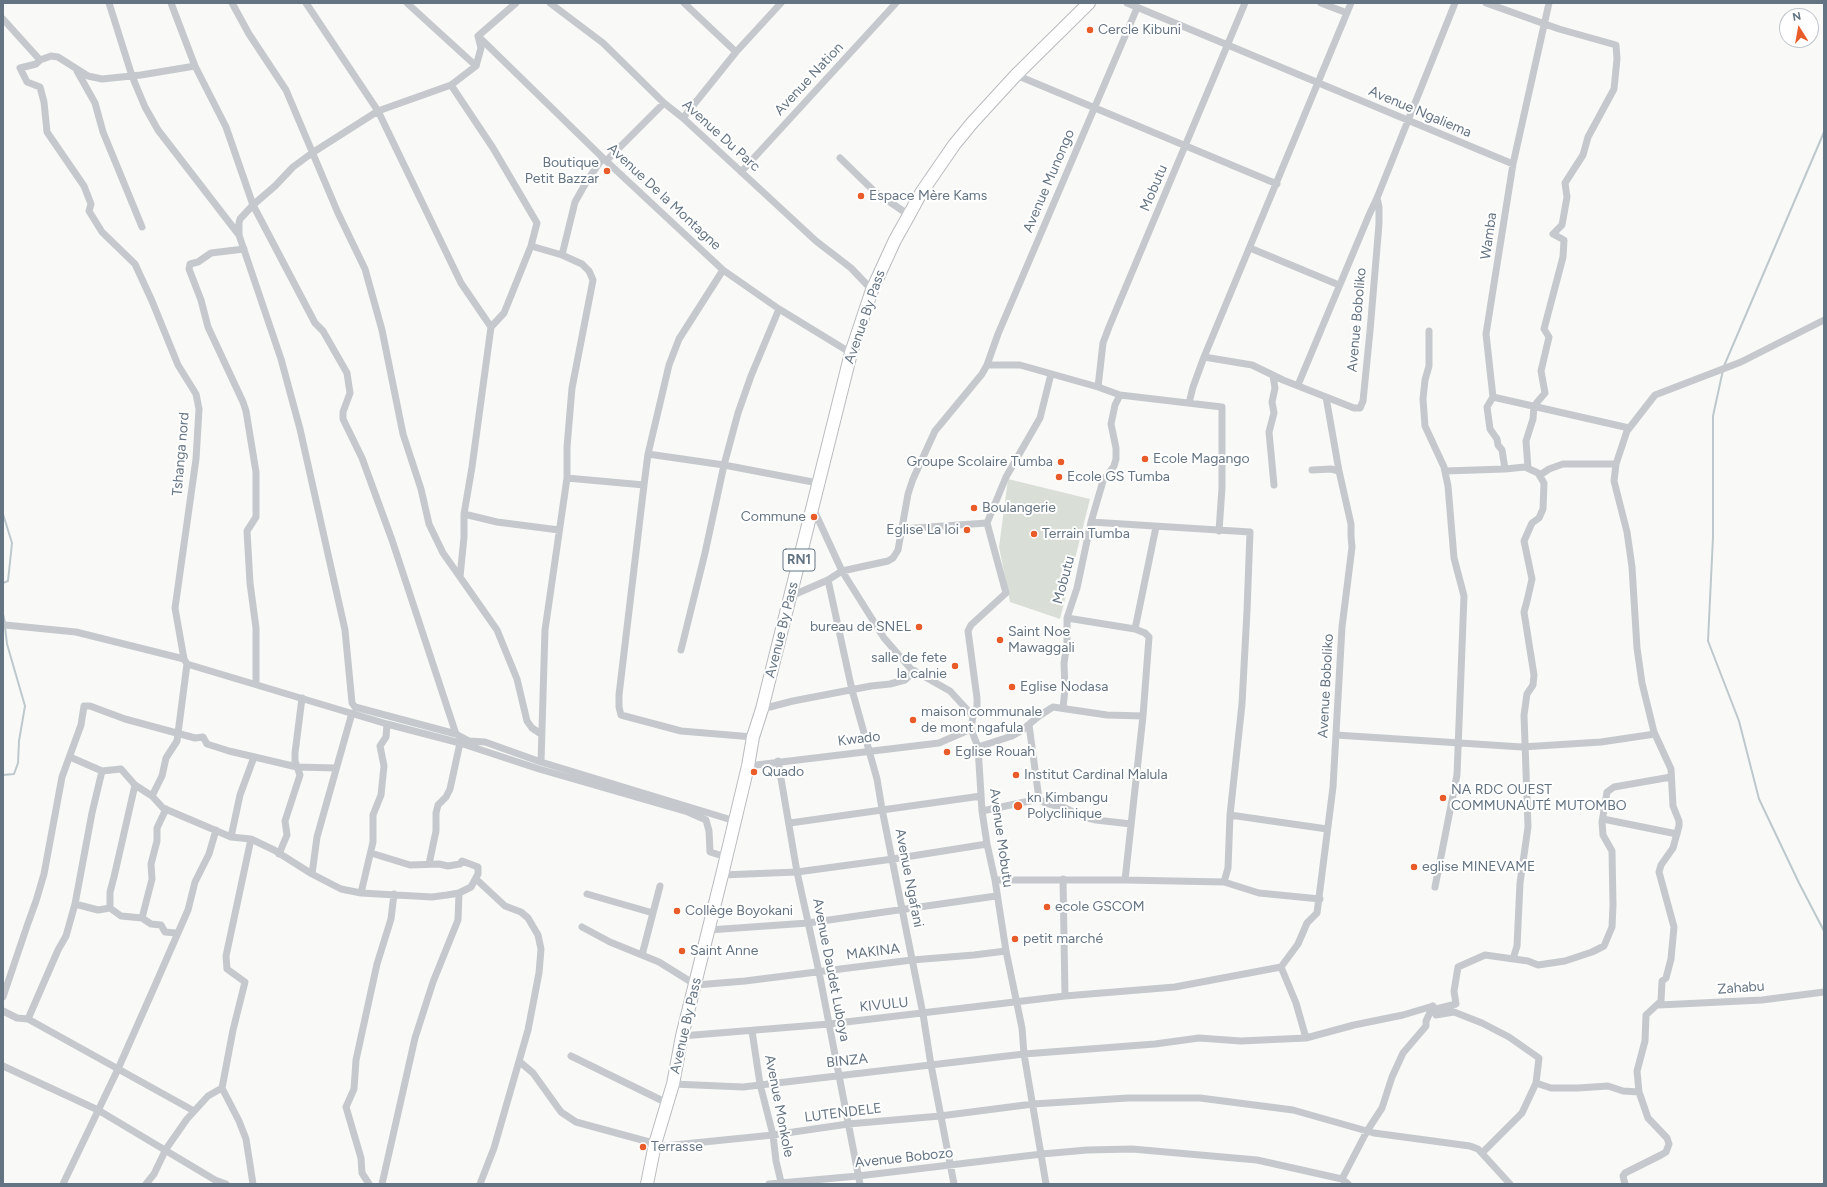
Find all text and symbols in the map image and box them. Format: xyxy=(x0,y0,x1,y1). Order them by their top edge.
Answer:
north arrow xyxy=(1779,8,1819,48)
text: N xyxy=(1791,10,1802,24)
place label: Cercle Kibuni xyxy=(1098,22,1181,38)
marker: Cercle Kibuni xyxy=(1085,25,1095,35)
street label: Avenue Nation xyxy=(771,39,847,119)
street label: Avenue Ngaliema xyxy=(1366,83,1474,141)
street label: Avenue Du Parc xyxy=(679,97,763,175)
street label: Avenue Munongo xyxy=(1020,127,1078,235)
street label: Avenue De la Montagne xyxy=(604,140,724,254)
place label: Boutique Petit Bazzar xyxy=(525,155,599,188)
street label: Mobutu xyxy=(1137,162,1171,214)
marker: Boutique Petit Bazzar xyxy=(602,166,612,176)
place label: Espace Mère Kams xyxy=(869,188,987,204)
marker: Espace Mère Kams xyxy=(856,191,866,201)
street label: Wamba xyxy=(1477,211,1501,261)
street label: Avenue Boboliko xyxy=(1344,267,1370,373)
street label: Avenue By Pass xyxy=(841,268,889,366)
street label: Tshanga nord xyxy=(169,411,193,497)
place label: Ecole Magango xyxy=(1153,451,1250,467)
place label: Groupe Scolaire Tumba xyxy=(907,454,1053,470)
marker: Ecole Magango xyxy=(1140,454,1150,464)
marker: Groupe Scolaire Tumba xyxy=(1056,457,1066,467)
place label: Ecole GS Tumba xyxy=(1067,469,1170,485)
marker: Ecole GS Tumba xyxy=(1054,472,1064,482)
place label: Boulangerie xyxy=(982,500,1056,516)
marker: Boulangerie xyxy=(969,503,979,513)
place label: Commune xyxy=(741,509,806,525)
marker: Commune xyxy=(809,512,819,522)
place label: Eglise La loi xyxy=(886,522,959,538)
marker: Eglise La loi xyxy=(962,525,972,535)
place label: Terrain Tumba xyxy=(1042,526,1130,542)
marker: Terrain Tumba xyxy=(1029,529,1039,539)
road number: RN1 xyxy=(783,549,815,571)
street label: Mobutu xyxy=(1050,554,1078,606)
street label: Avenue By Pass xyxy=(762,580,802,680)
place label: bureau de SNEL xyxy=(810,619,911,635)
marker: bureau de SNEL xyxy=(914,622,924,632)
place label: Saint Noe Mawaggali xyxy=(1008,624,1075,656)
street label: Avenue Boboliko xyxy=(1315,633,1337,739)
marker: Saint Noe Mawaggali xyxy=(995,635,1005,645)
place label: salle de fete la calnie xyxy=(871,650,947,682)
marker: salle de fete la calnie xyxy=(950,661,960,671)
place label: Eglise Nodasa xyxy=(1020,679,1108,695)
marker: Eglise Nodasa xyxy=(1007,682,1017,692)
place label: maison communale de mont ngafula xyxy=(921,704,1042,736)
marker: maison communale de mont ngafula xyxy=(908,715,918,725)
street label: Kwado xyxy=(837,728,881,750)
place label: Eglise Rouah xyxy=(955,744,1035,760)
marker: Eglise Rouah xyxy=(942,747,952,757)
place label: Quado xyxy=(762,764,804,780)
marker: Quado xyxy=(749,767,759,777)
place label: Institut Cardinal Malula xyxy=(1024,767,1168,783)
marker: Institut Cardinal Malula xyxy=(1011,770,1021,780)
place label: NA RDC OUEST COMMUNAUTÉ MUTOMBO xyxy=(1451,782,1627,814)
street label: Avenue Mobutu xyxy=(986,787,1016,889)
place label: kn Kimbangu Polyclinique xyxy=(1027,790,1108,822)
marker: NA RDC OUEST COMMUNAUTÉ MUTOMBO xyxy=(1438,793,1448,803)
marker: kn Kimbangu Polyclinique xyxy=(1012,800,1024,812)
street label: Avenue Ngafani xyxy=(891,827,927,929)
place label: eglise MINEVAME xyxy=(1422,859,1535,875)
marker: eglise MINEVAME xyxy=(1409,862,1419,872)
street label: Avenue Daudet Luboya xyxy=(809,897,853,1043)
place label: ecole GSCOM xyxy=(1055,899,1145,915)
marker: ecole GSCOM xyxy=(1042,902,1052,912)
place label: Collège Boyokani xyxy=(685,903,793,919)
marker: Collège Boyokani xyxy=(672,906,682,916)
place label: petit marché xyxy=(1023,931,1103,947)
marker: petit marché xyxy=(1010,934,1020,944)
street label: MAKINA xyxy=(845,940,901,964)
place label: Saint Anne xyxy=(690,943,758,959)
marker: Saint Anne xyxy=(677,946,687,956)
street label: Avenue By Pass xyxy=(667,976,705,1076)
street label: Zahabu xyxy=(1717,978,1765,998)
street label: KIVULU xyxy=(859,994,909,1016)
street label: BINZA xyxy=(825,1050,869,1072)
street label: Avenue Monkole xyxy=(761,1053,797,1159)
street label: LUTENDELE xyxy=(804,1100,882,1126)
place label: Terrasse xyxy=(651,1139,703,1155)
marker: Terrasse xyxy=(638,1142,648,1152)
street label: Avenue Bobozo xyxy=(854,1144,954,1172)

